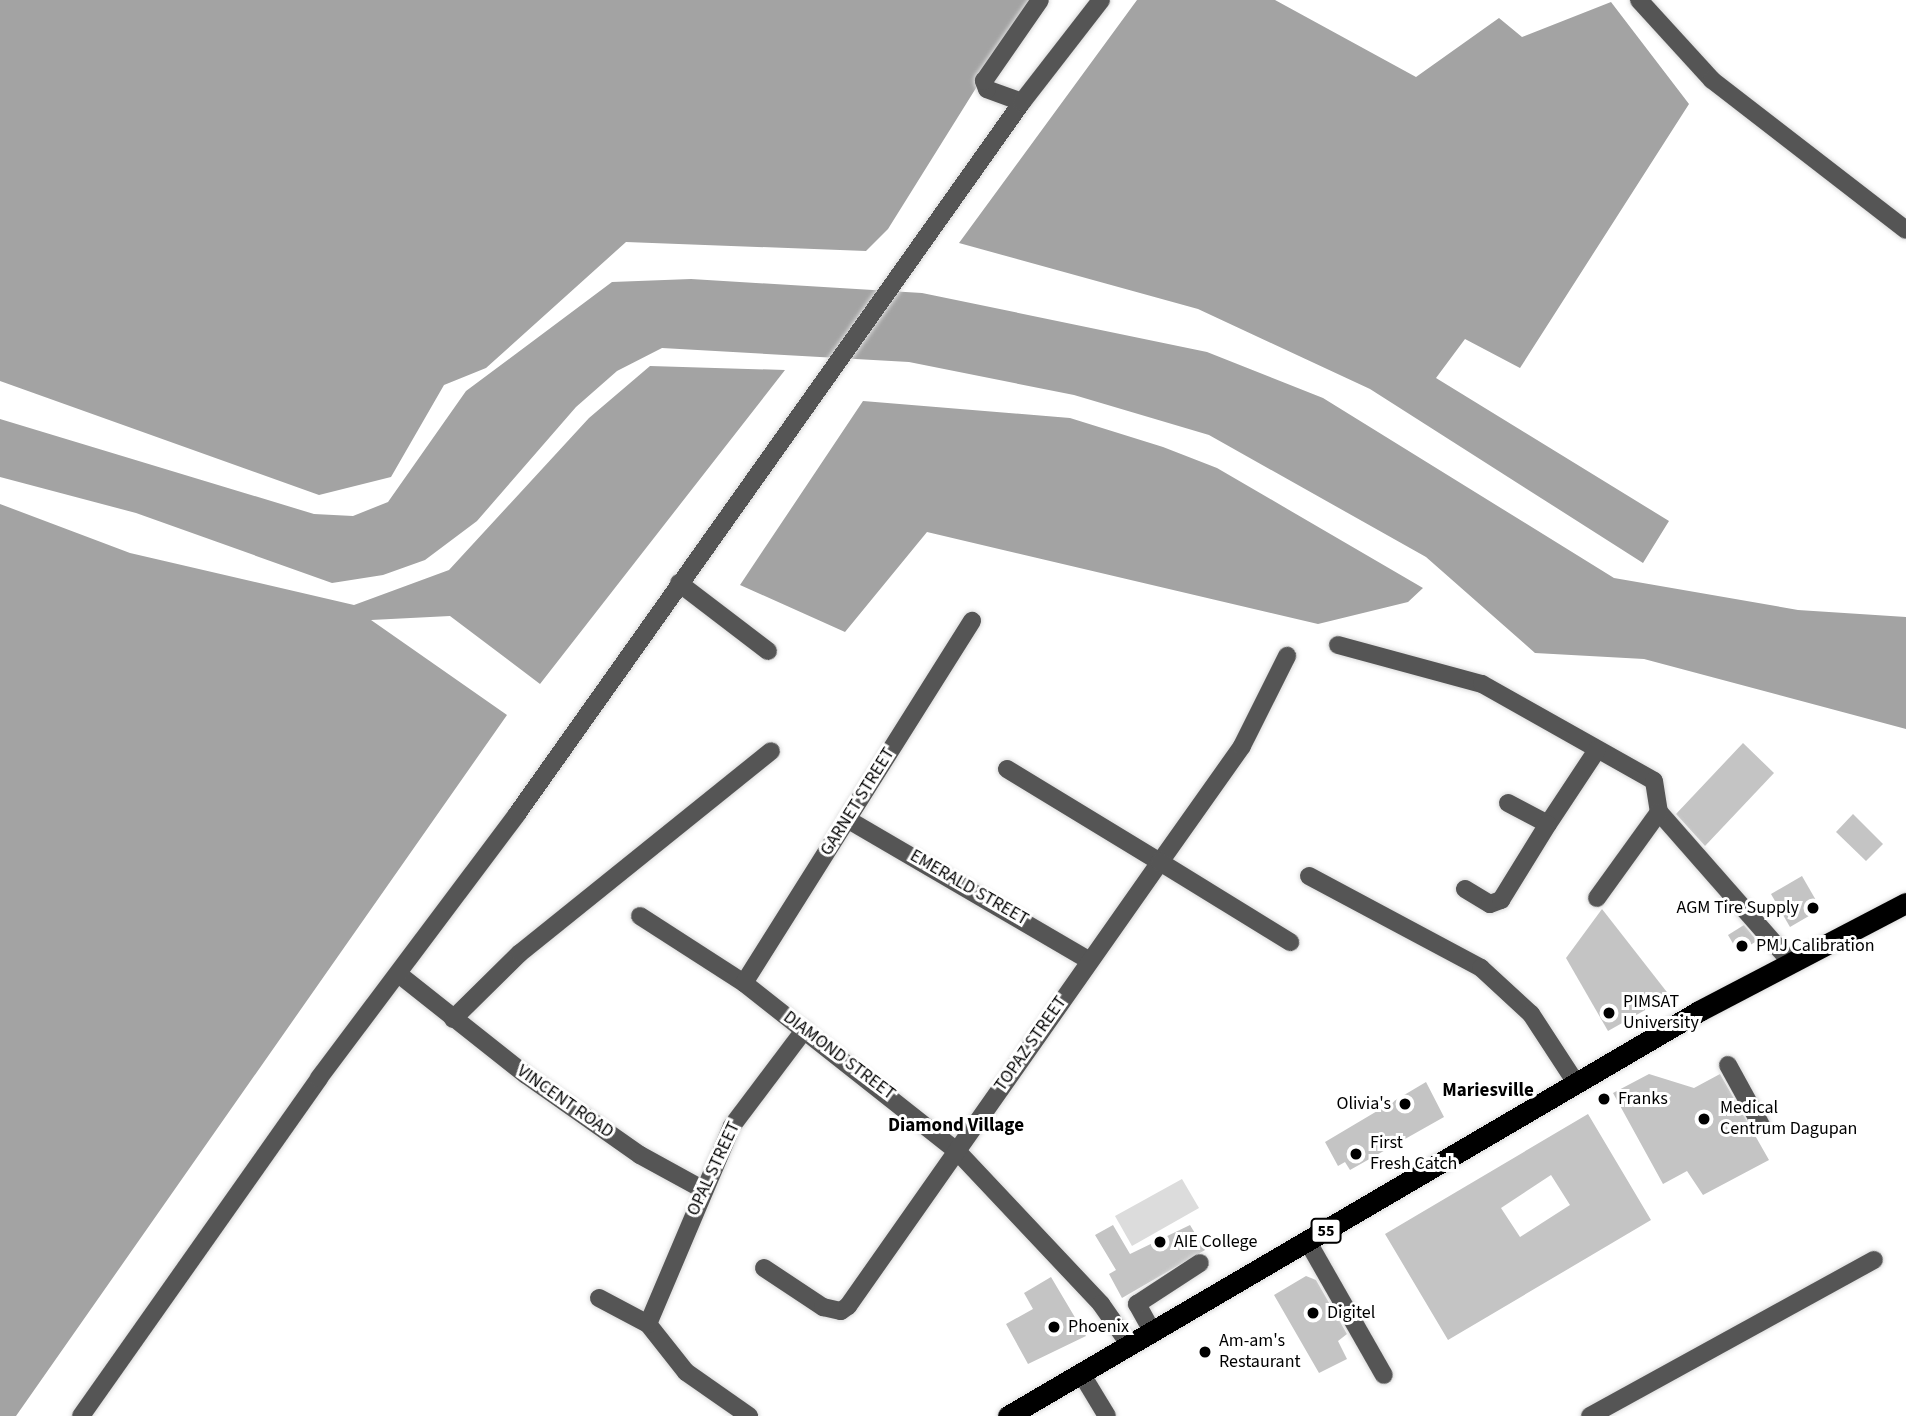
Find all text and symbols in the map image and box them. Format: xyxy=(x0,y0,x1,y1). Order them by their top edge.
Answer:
street label: GARNET STREET xyxy=(816,744,900,860)
street label: EMERALD STREET xyxy=(906,845,1032,931)
place label: AGM Tire Supply xyxy=(1677,897,1799,919)
marker: AGM Tire Supply xyxy=(1805,900,1821,916)
place label: PMJ Calibration xyxy=(1756,935,1875,957)
marker: PMJ Calibration xyxy=(1734,938,1750,954)
street label: TOPAZ STREET xyxy=(990,992,1072,1096)
place label: PIMSAT University xyxy=(1623,992,1699,1034)
marker: PIMSAT University xyxy=(1601,1005,1617,1021)
street label: DIAMOND STREET xyxy=(779,1007,899,1105)
street label: VINCENT ROAD xyxy=(512,1061,618,1143)
district label: Mariesville xyxy=(1442,1080,1534,1102)
place label: Franks xyxy=(1618,1088,1668,1110)
marker: Franks xyxy=(1596,1091,1612,1107)
place label: Olivia's xyxy=(1336,1093,1391,1115)
marker: Olivia's xyxy=(1397,1096,1413,1112)
place label: Medical Centrum Dagupan xyxy=(1720,1098,1857,1140)
marker: Medical Centrum Dagupan xyxy=(1694,1109,1714,1129)
district label: Diamond Village xyxy=(888,1115,1024,1137)
street label: OPAL STREET xyxy=(683,1119,745,1219)
place label: First Fresh Catch xyxy=(1370,1133,1457,1176)
marker: First Fresh Catch xyxy=(1348,1146,1364,1162)
road number: 55 xyxy=(1310,1218,1342,1244)
place label: AIE College xyxy=(1174,1231,1257,1253)
marker: AIE College xyxy=(1152,1234,1168,1250)
place label: Digitel xyxy=(1327,1302,1375,1324)
marker: Digitel xyxy=(1305,1305,1321,1321)
place label: Phoenix xyxy=(1068,1316,1129,1338)
marker: Phoenix xyxy=(1046,1319,1062,1335)
place label: Am-am's Restaurant xyxy=(1219,1331,1301,1374)
marker: Am-am's Restaurant xyxy=(1197,1344,1213,1360)

